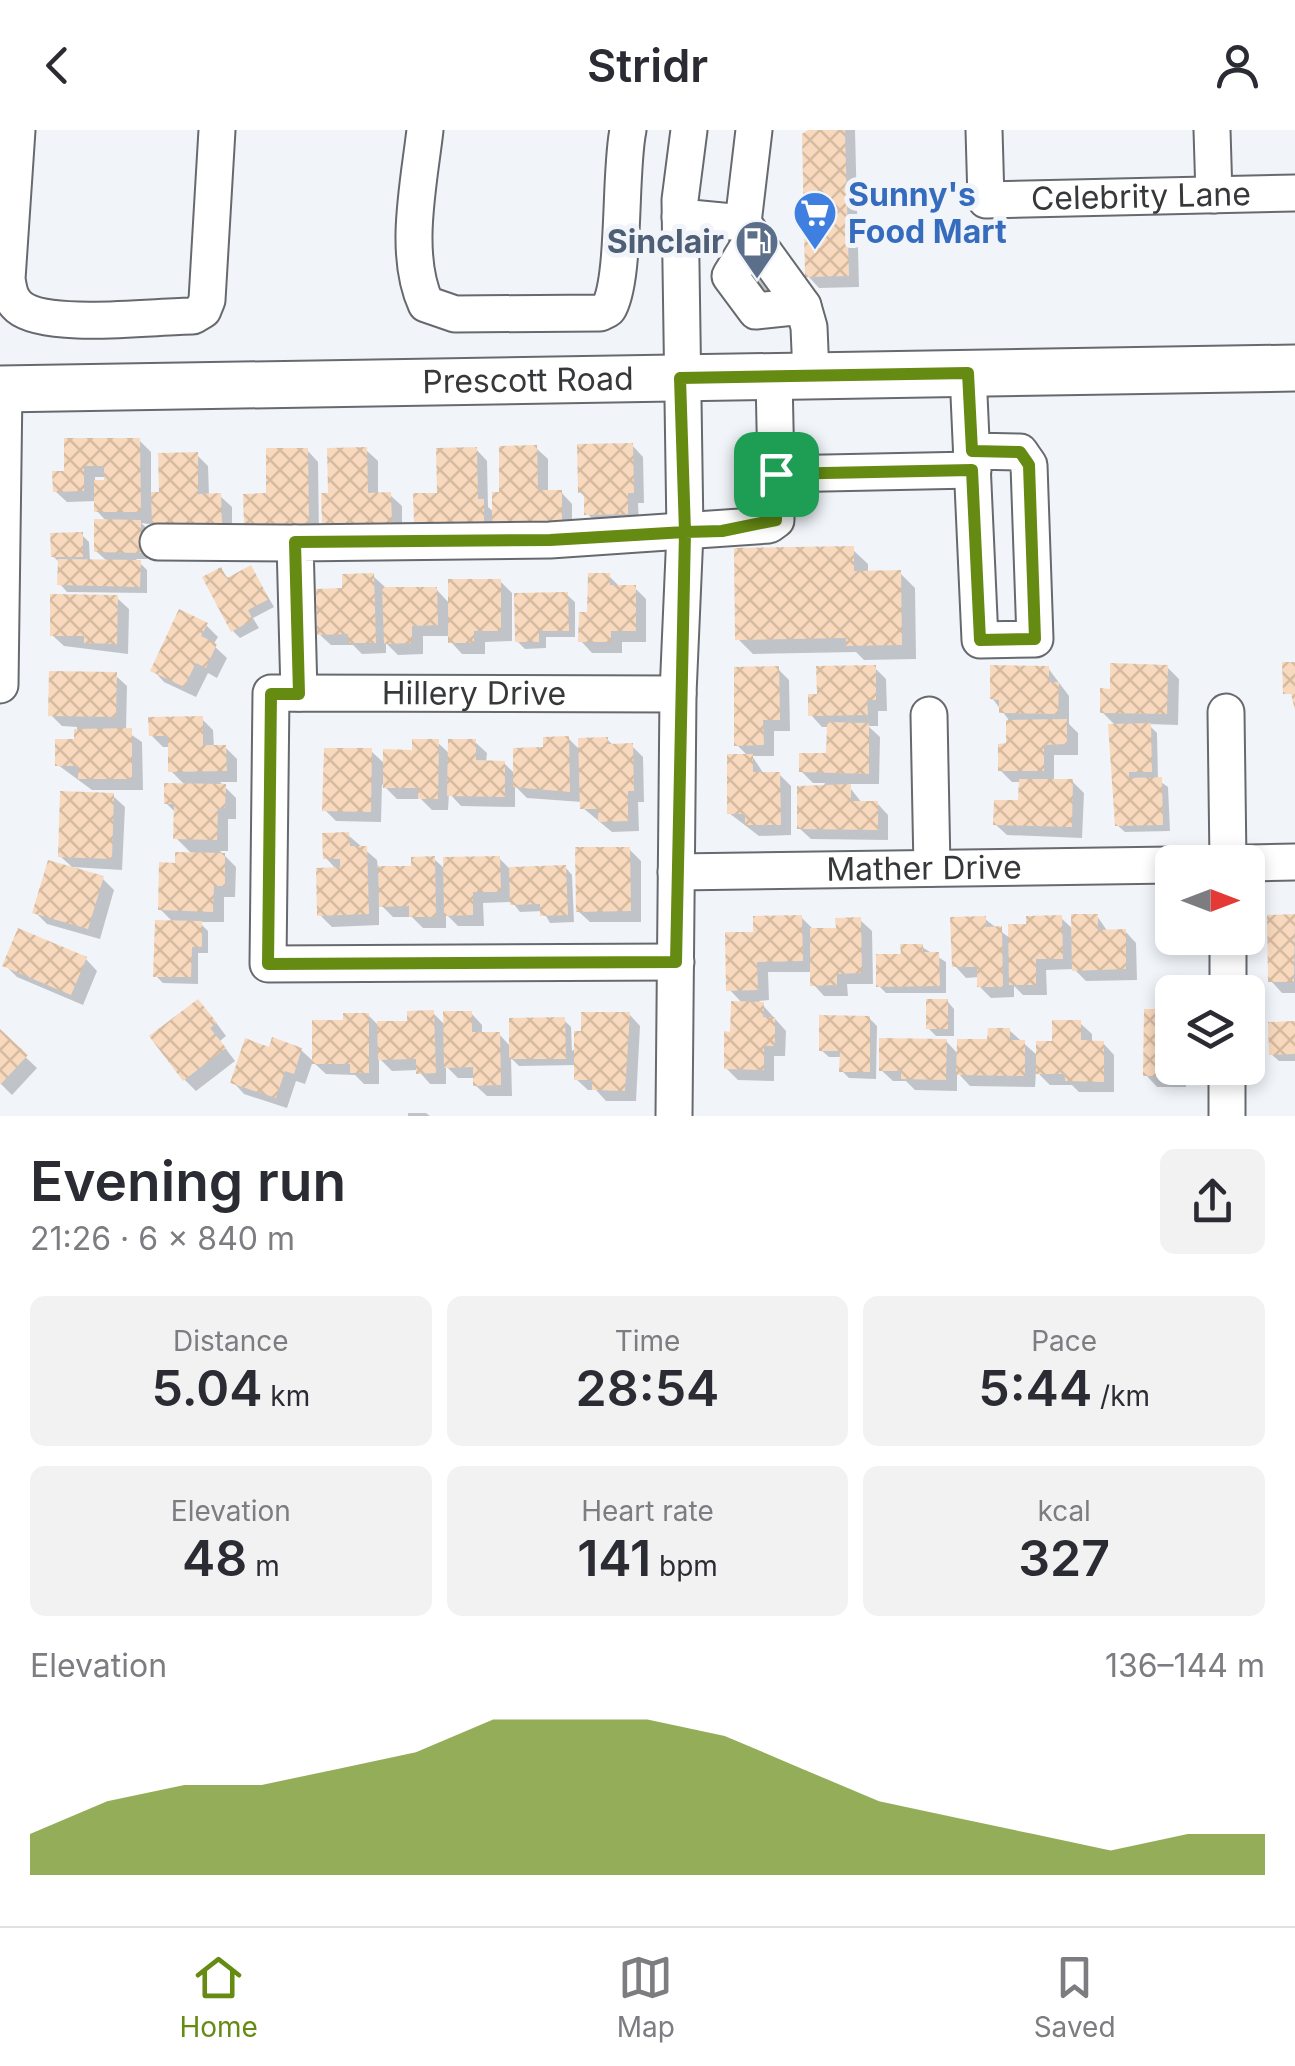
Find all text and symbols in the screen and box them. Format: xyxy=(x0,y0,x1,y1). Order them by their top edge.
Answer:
icon: back xyxy=(30,38,85,93)
text: Stridr xyxy=(587,38,708,93)
icon: person xyxy=(1210,38,1265,93)
street label: Celebrity Lane xyxy=(1030,174,1251,218)
place label: Sunny's Food Mart xyxy=(848,175,1007,251)
supermarket icon: Sunny's Food Mart xyxy=(792,190,838,251)
fuel station icon: Sinclair xyxy=(734,219,780,280)
place label: Sinclair xyxy=(607,222,724,261)
street label: Prescott Road xyxy=(422,359,634,401)
pin xyxy=(734,432,819,517)
icon: arrive xyxy=(749,447,804,502)
street label: Hillery Drive xyxy=(382,673,566,713)
north arrow xyxy=(1155,845,1265,955)
map controls xyxy=(1155,845,1265,1085)
street label: Mather Drive xyxy=(826,847,1022,889)
button: layers xyxy=(1155,975,1265,1085)
text: Evening run xyxy=(30,1148,346,1214)
button: share xyxy=(1160,1149,1265,1254)
text: 21:26 · 6 × 840 m xyxy=(30,1219,295,1258)
text: Distance xyxy=(173,1324,289,1358)
text: Time xyxy=(615,1324,680,1358)
text: Pace xyxy=(1031,1324,1097,1358)
text: 5.04 xyxy=(151,1358,262,1418)
text: 28:54 xyxy=(576,1358,719,1418)
text: 5:44 xyxy=(978,1358,1092,1418)
text: km xyxy=(262,1379,310,1413)
text: /km xyxy=(1092,1379,1150,1413)
text: Elevation xyxy=(171,1494,291,1528)
text: Heart rate xyxy=(581,1494,714,1528)
text: kcal xyxy=(1037,1494,1091,1528)
text: 48 xyxy=(182,1528,247,1588)
text: 141 xyxy=(577,1528,651,1588)
text: 327 xyxy=(1018,1528,1110,1588)
text: m xyxy=(247,1549,280,1583)
text: bpm xyxy=(651,1549,718,1583)
text: Elevation xyxy=(30,1646,167,1685)
text: 136–144 m xyxy=(1105,1646,1265,1685)
tab: Home xyxy=(179,1950,258,2044)
tab: Map xyxy=(617,1950,675,2044)
tab: Saved xyxy=(1034,1950,1116,2044)

